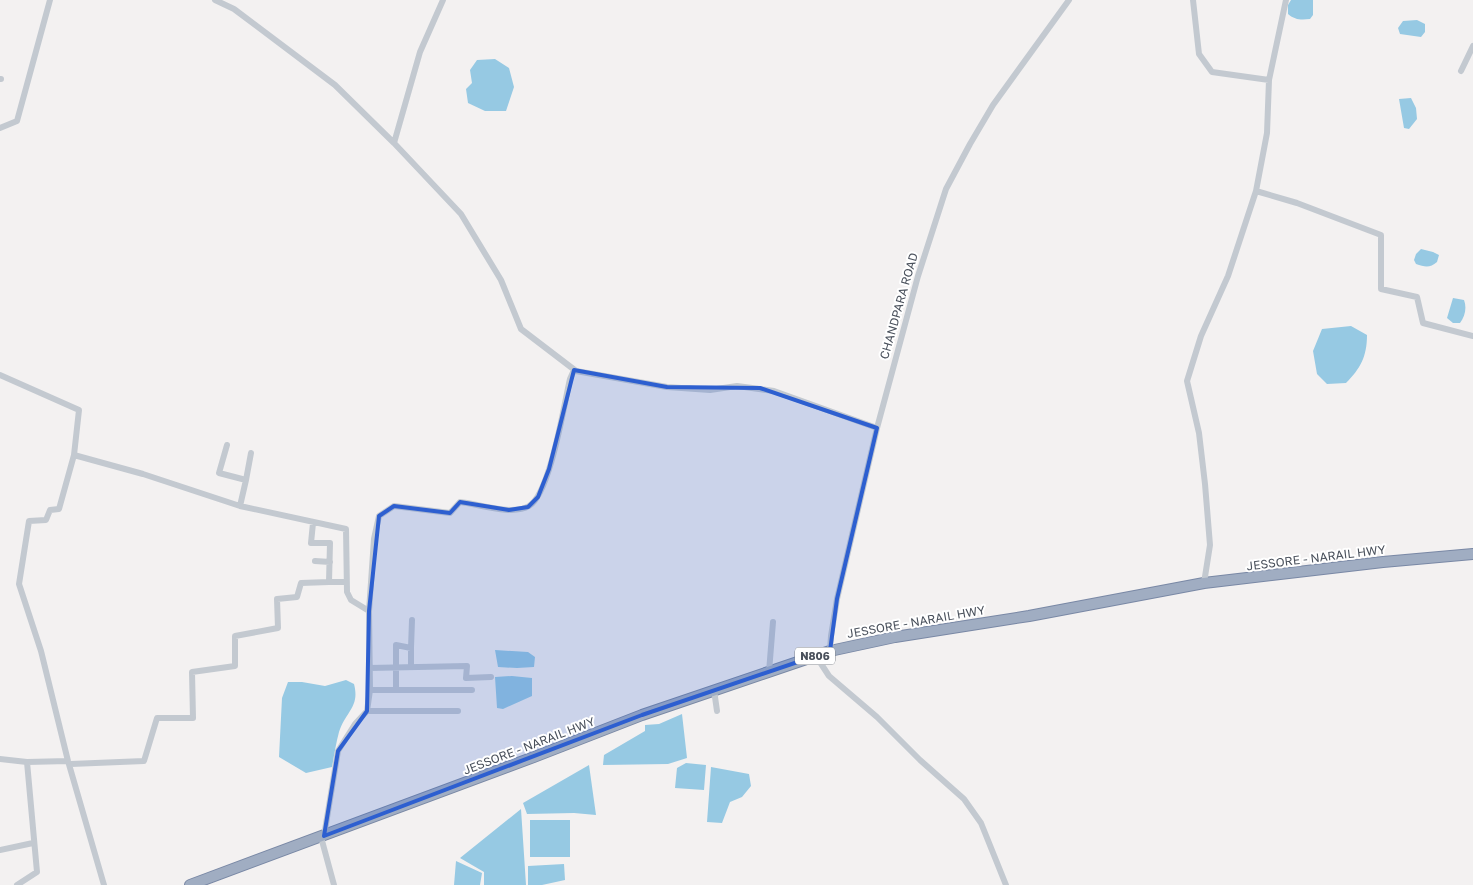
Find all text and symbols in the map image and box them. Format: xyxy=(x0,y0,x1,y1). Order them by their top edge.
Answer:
street label: CHANDPARA ROAD xyxy=(876,251,921,361)
street label: JESSORE - NARAIL HWY xyxy=(1246,542,1387,573)
street label: JESSORE - NARAIL HWY xyxy=(846,602,986,641)
road number: N806 xyxy=(795,648,835,664)
street label: JESSORE - NARAIL HWY xyxy=(461,713,597,778)

